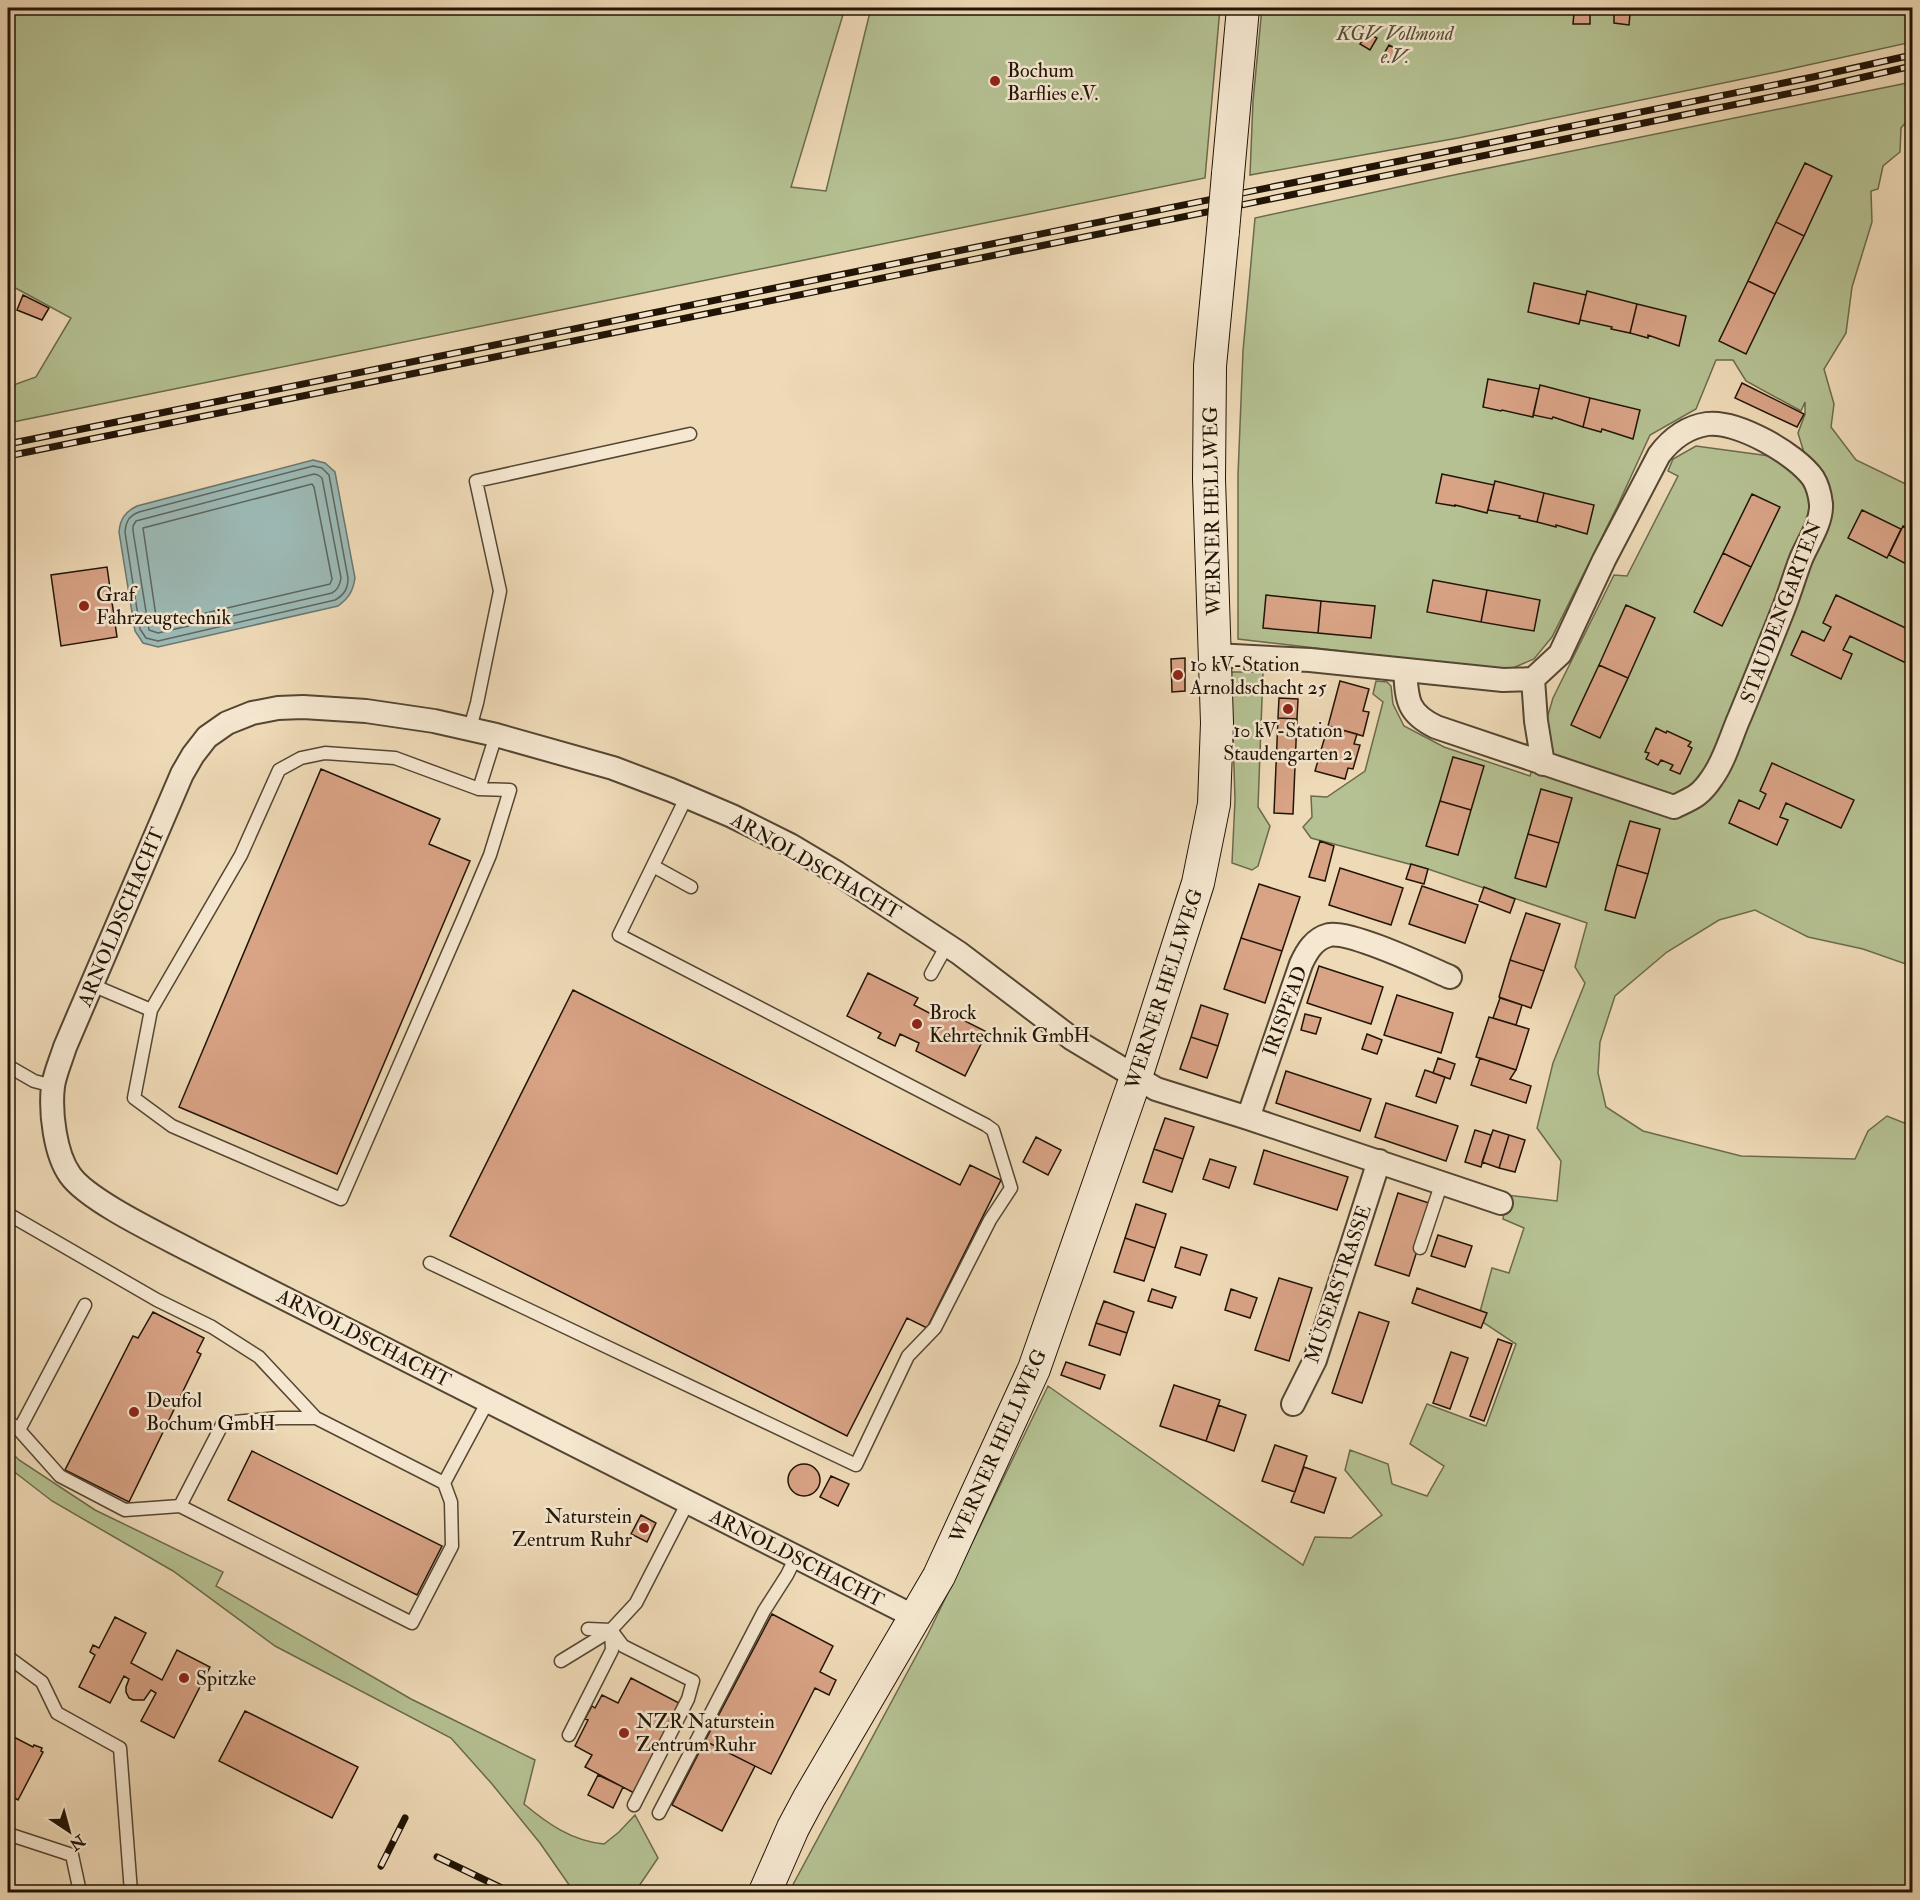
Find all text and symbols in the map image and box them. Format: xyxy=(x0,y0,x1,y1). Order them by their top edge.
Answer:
park label: KGV Vollmond e.V. xyxy=(1335,21,1455,69)
place label: Bochum Barflies e.V. xyxy=(1007,58,1098,106)
marker: Bochum Barflies e.V. xyxy=(988,74,1002,88)
street label: WERNER HELLWEG xyxy=(1198,406,1226,617)
street label: STAUDENGARTEN xyxy=(1735,517,1827,707)
place label: Graf Fahrzeugtechnik xyxy=(96,582,231,630)
marker: Graf Fahrzeugtechnik xyxy=(77,599,91,613)
place label: 10 kV-Station Arnoldschacht 25 xyxy=(1189,652,1327,700)
marker: 10 kV-Station Arnoldschacht 25 xyxy=(1171,668,1185,682)
marker: 10 kV-Station Staudengarten 2 xyxy=(1281,702,1295,716)
place label: 10 kV-Station Staudengarten 2 xyxy=(1223,718,1353,766)
street label: ARNOLDSCHACHT xyxy=(726,807,906,925)
street label: ARNOLDSCHACHT xyxy=(72,824,170,1011)
street label: WERNER HELLWEG xyxy=(1119,885,1208,1093)
street label: IRISPFAD xyxy=(1257,962,1313,1060)
place label: Brock Kehrtechnik GmbH xyxy=(929,1000,1090,1048)
marker: Brock Kehrtechnik GmbH xyxy=(910,1017,924,1031)
street label: MÜSERSTRASSE xyxy=(1299,1202,1377,1366)
street label: ARNOLDSCHACHT xyxy=(272,1283,455,1393)
street label: WERNER HELLWEG xyxy=(944,1345,1052,1548)
place label: Deufol Bochum GmbH xyxy=(146,1388,275,1436)
marker: Deufol Bochum GmbH xyxy=(127,1405,141,1419)
street label: ARNOLDSCHACHT xyxy=(705,1503,888,1613)
place label: Naturstein Zentrum Ruhr xyxy=(512,1504,633,1552)
marker: Naturstein Zentrum Ruhr xyxy=(637,1521,651,1535)
place label: Spitzke xyxy=(196,1666,256,1692)
marker: Spitzke xyxy=(177,1671,191,1685)
place label: NZR Naturstein Zentrum Ruhr xyxy=(636,1709,775,1757)
marker: NZR Naturstein Zentrum Ruhr xyxy=(617,1726,631,1740)
north arrow xyxy=(39,1801,99,1861)
text: N xyxy=(65,1829,90,1855)

